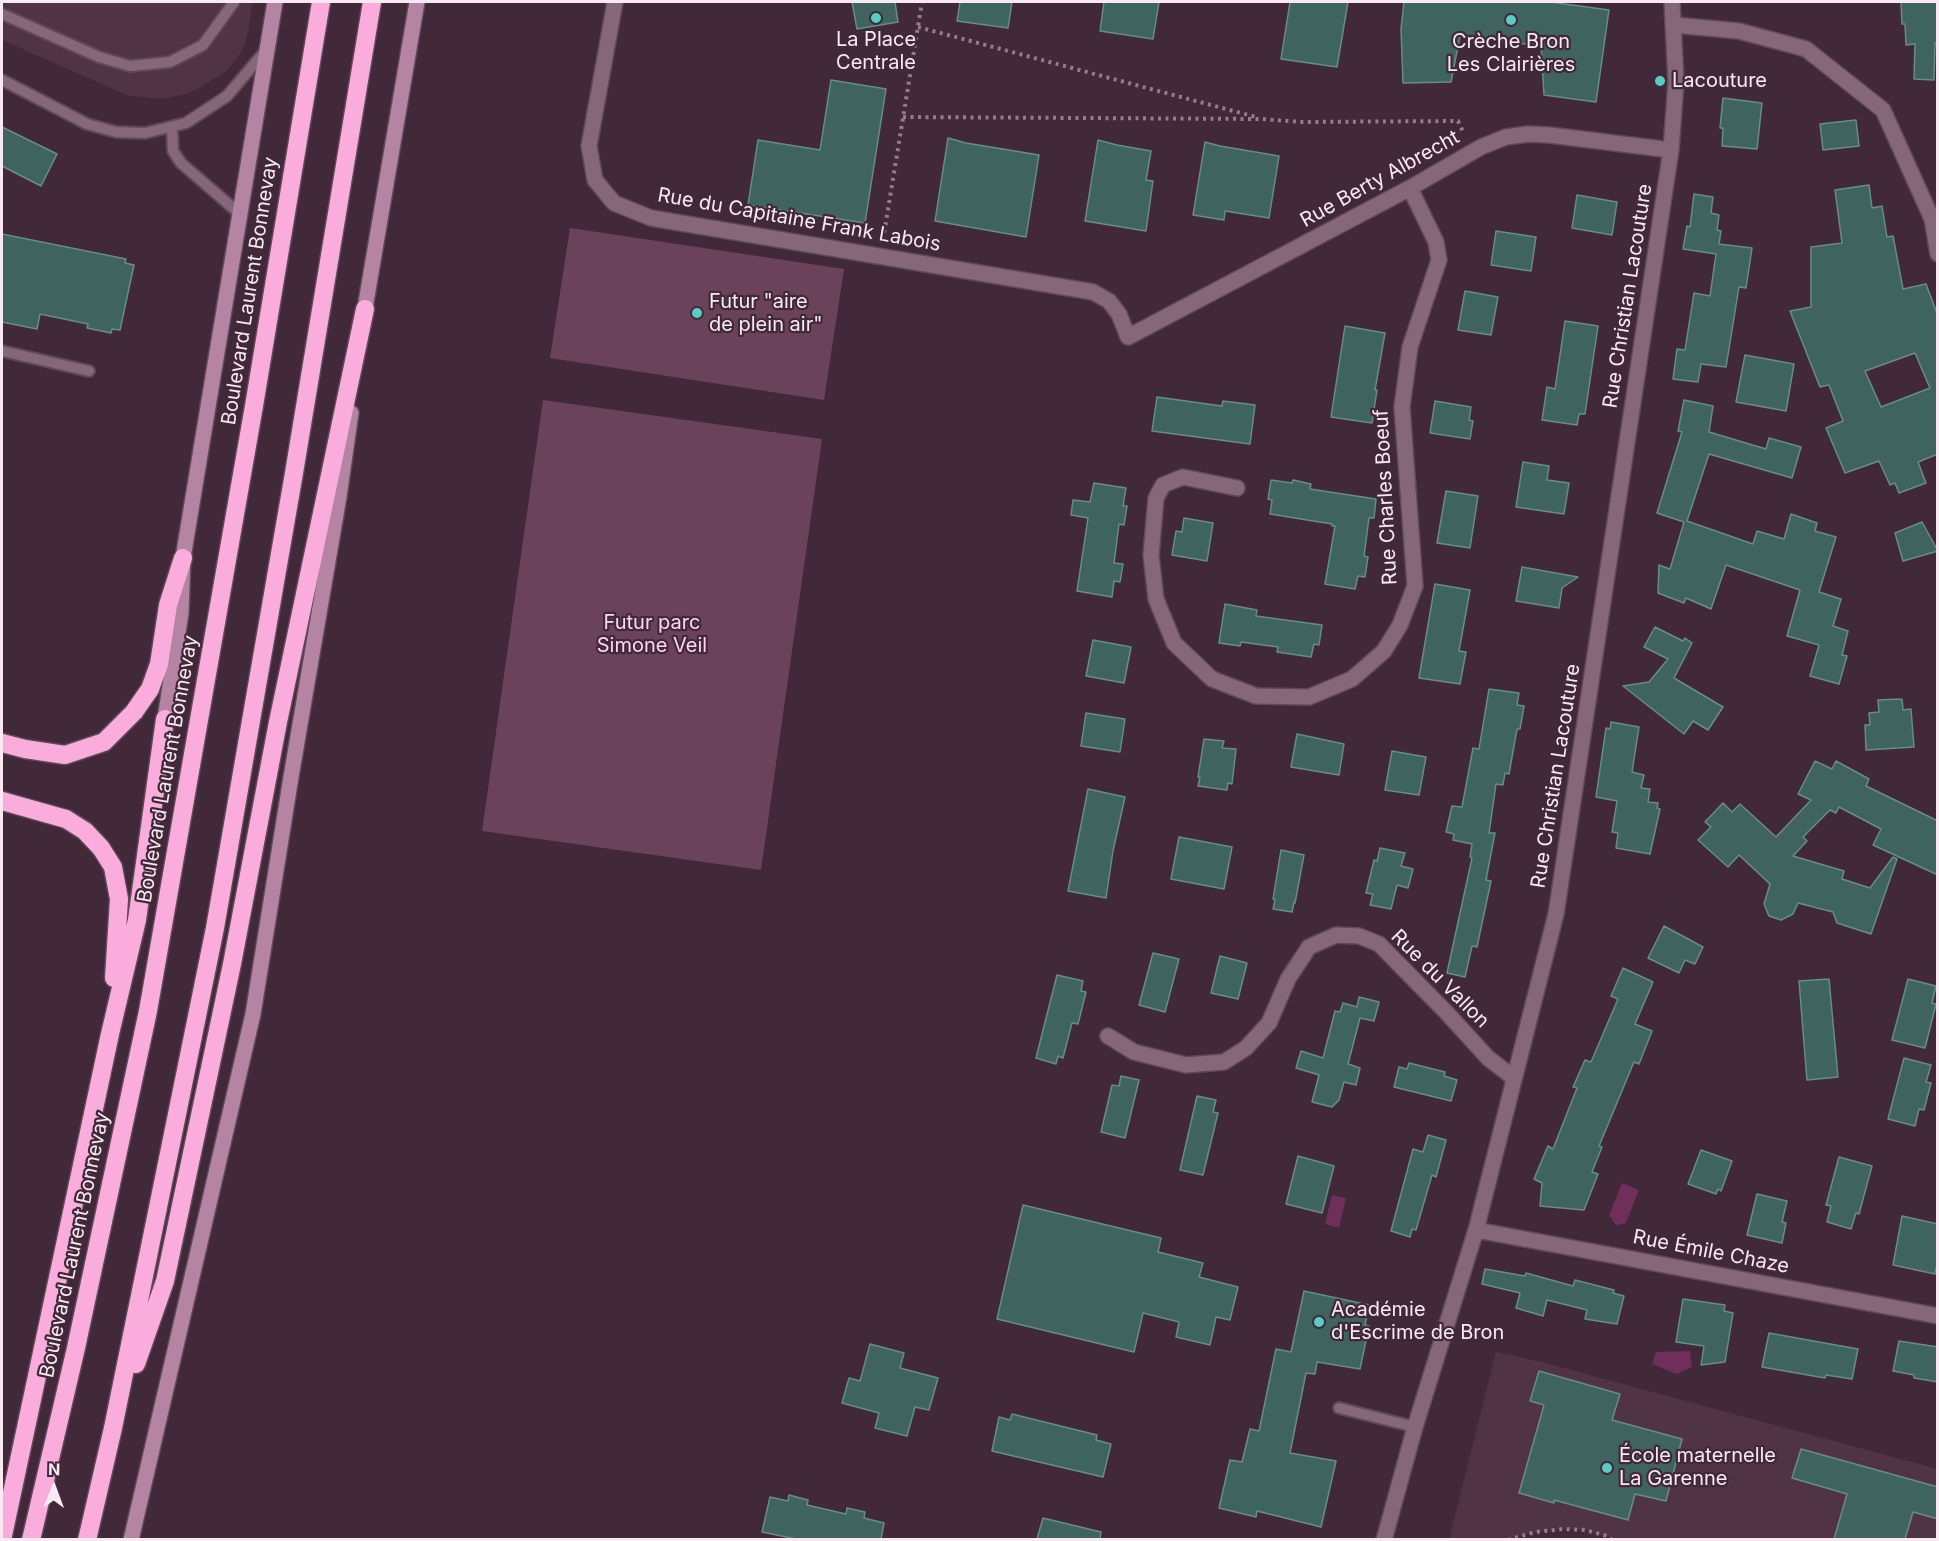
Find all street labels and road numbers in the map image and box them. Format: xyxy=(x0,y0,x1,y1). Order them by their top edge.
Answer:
street label: Rue Berty Albrecht xyxy=(1296,125,1464,233)
street label: Boulevard Laurent Bonnevay xyxy=(217,155,283,427)
street label: Rue Christian Lacouture xyxy=(1598,182,1658,410)
street label: Rue du Capitaine Frank Labois xyxy=(656,183,942,257)
street label: Rue Charles Boeuf xyxy=(1369,408,1403,586)
street label: Boulevard Laurent Bonnevay xyxy=(133,633,203,905)
street label: Rue Christian Lacouture xyxy=(1526,662,1586,890)
street label: Rue du Vallon xyxy=(1386,925,1494,1033)
street label: Boulevard Laurent Bonnevay xyxy=(35,1110,115,1380)
street label: Rue Émile Chaze xyxy=(1631,1225,1791,1279)

